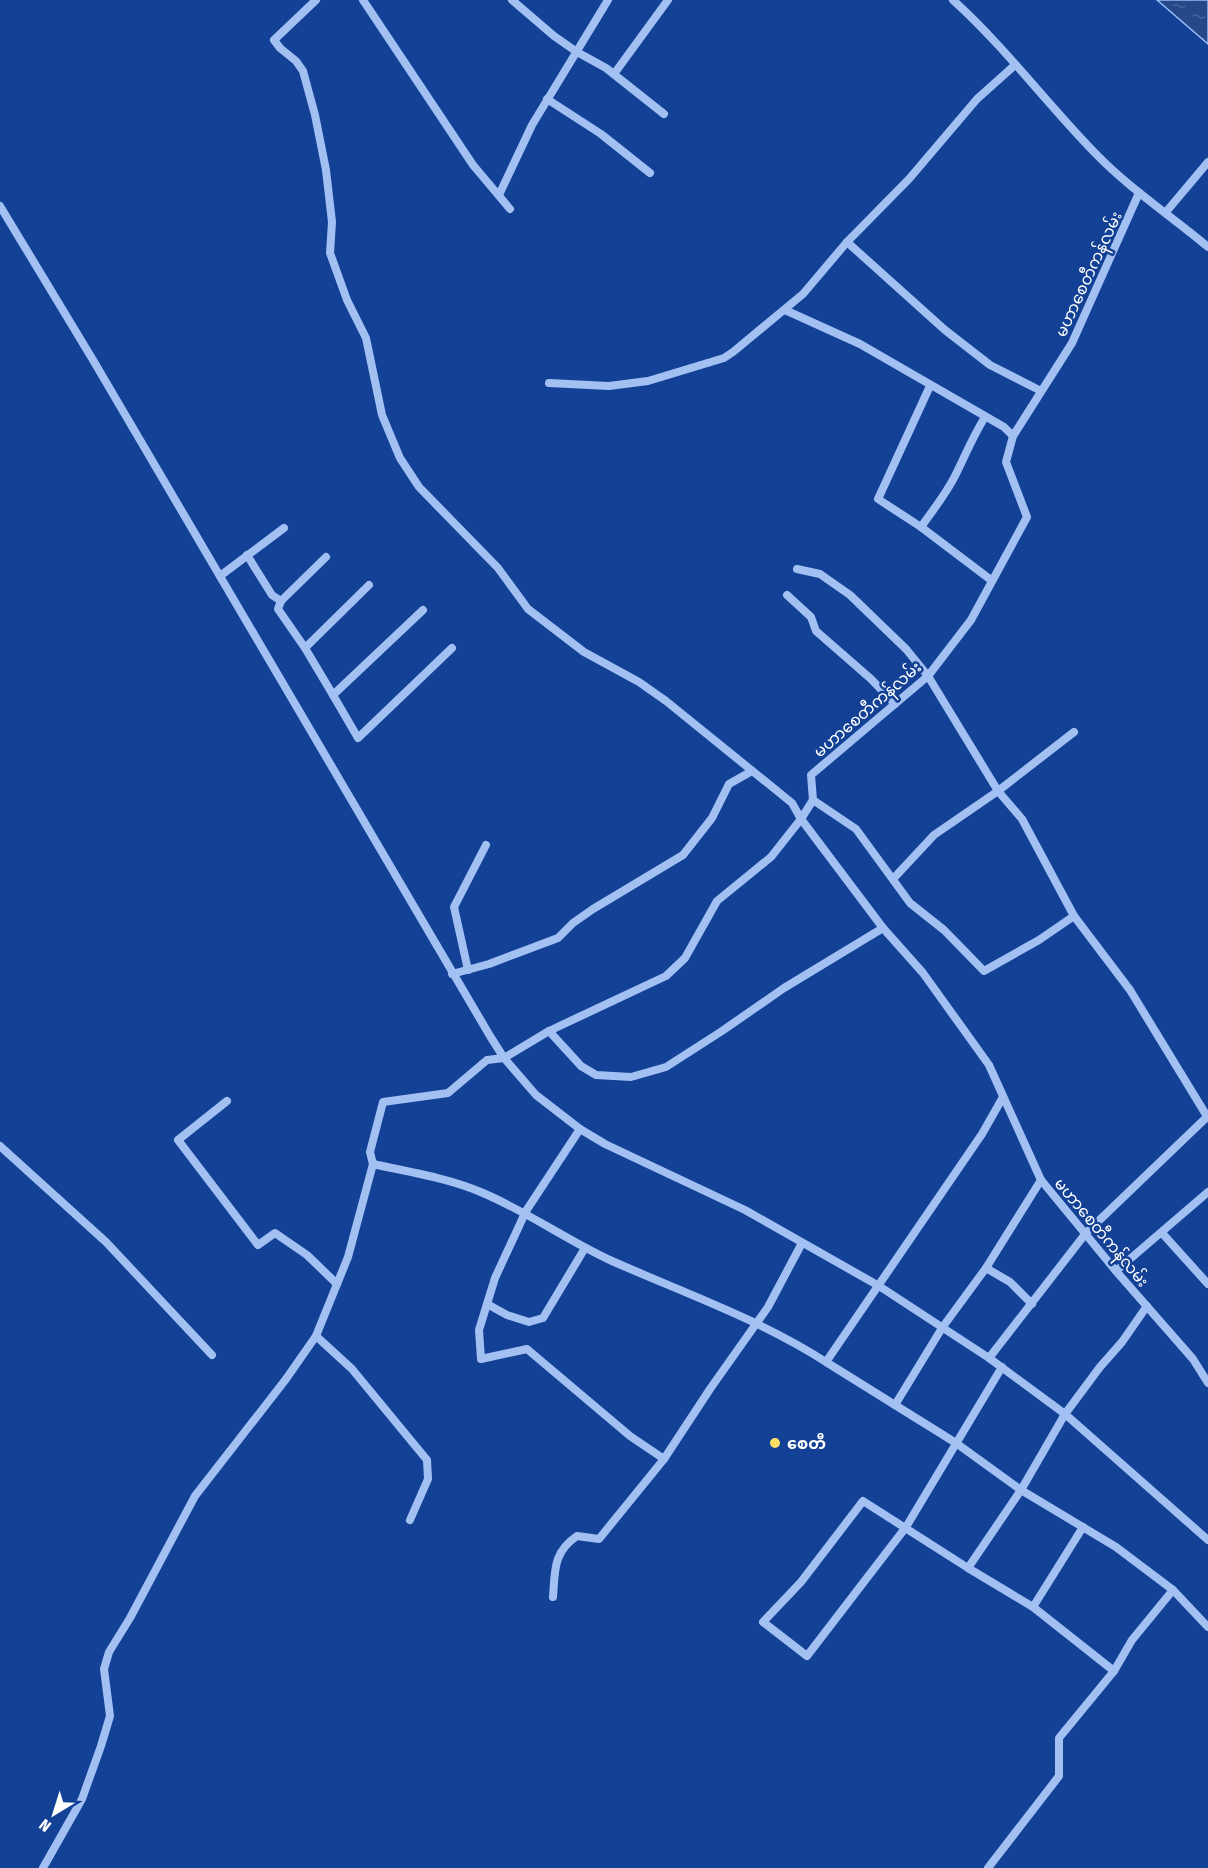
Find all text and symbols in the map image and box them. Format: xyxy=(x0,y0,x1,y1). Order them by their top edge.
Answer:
street label: မဟာစေတီကန်လမ်း xyxy=(1049,208,1129,342)
street label: မဟာစေတီကန်လမ်း xyxy=(808,656,928,764)
street label: မဟာစေတီကန်လမ်း xyxy=(1047,1173,1154,1293)
place label: စေတီ xyxy=(787,1432,826,1453)
marker: စေတီ xyxy=(768,1436,782,1450)
north arrow xyxy=(24,1784,84,1844)
text: N xyxy=(35,1815,55,1836)

